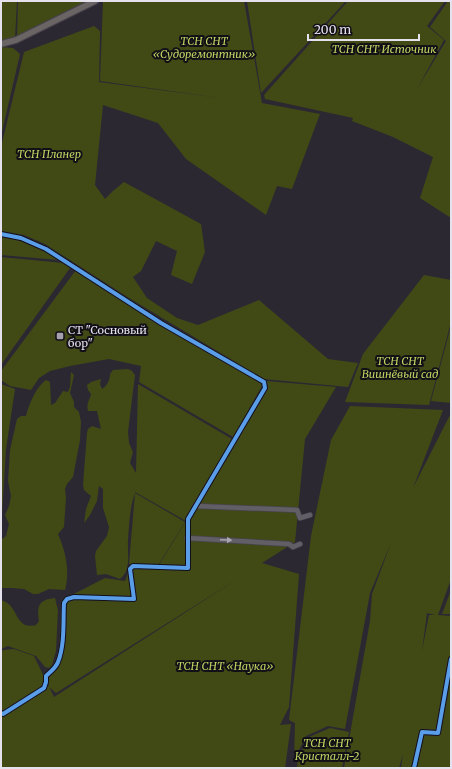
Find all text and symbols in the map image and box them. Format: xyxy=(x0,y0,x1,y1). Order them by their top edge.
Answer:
scale bar xyxy=(308,16,419,42)
text: 200 m xyxy=(314,22,351,37)
park label: ТСН СНТ «Судоремонтник» xyxy=(153,34,255,61)
park label: ТСН СНТ Источник xyxy=(332,42,436,56)
park label: ТСН Планер xyxy=(17,147,81,161)
place label: СТ "Сосновый бор" xyxy=(68,323,147,350)
marker: СТ "Сосновый бор" xyxy=(55,331,65,341)
park label: ТСН СНТ Вишнёвый сад xyxy=(362,354,438,381)
one-way arrow xyxy=(220,537,233,543)
park label: ТСН СНТ «Наука» xyxy=(177,659,273,673)
park label: ТСН СНТ Кристалл-2 xyxy=(295,736,359,763)

